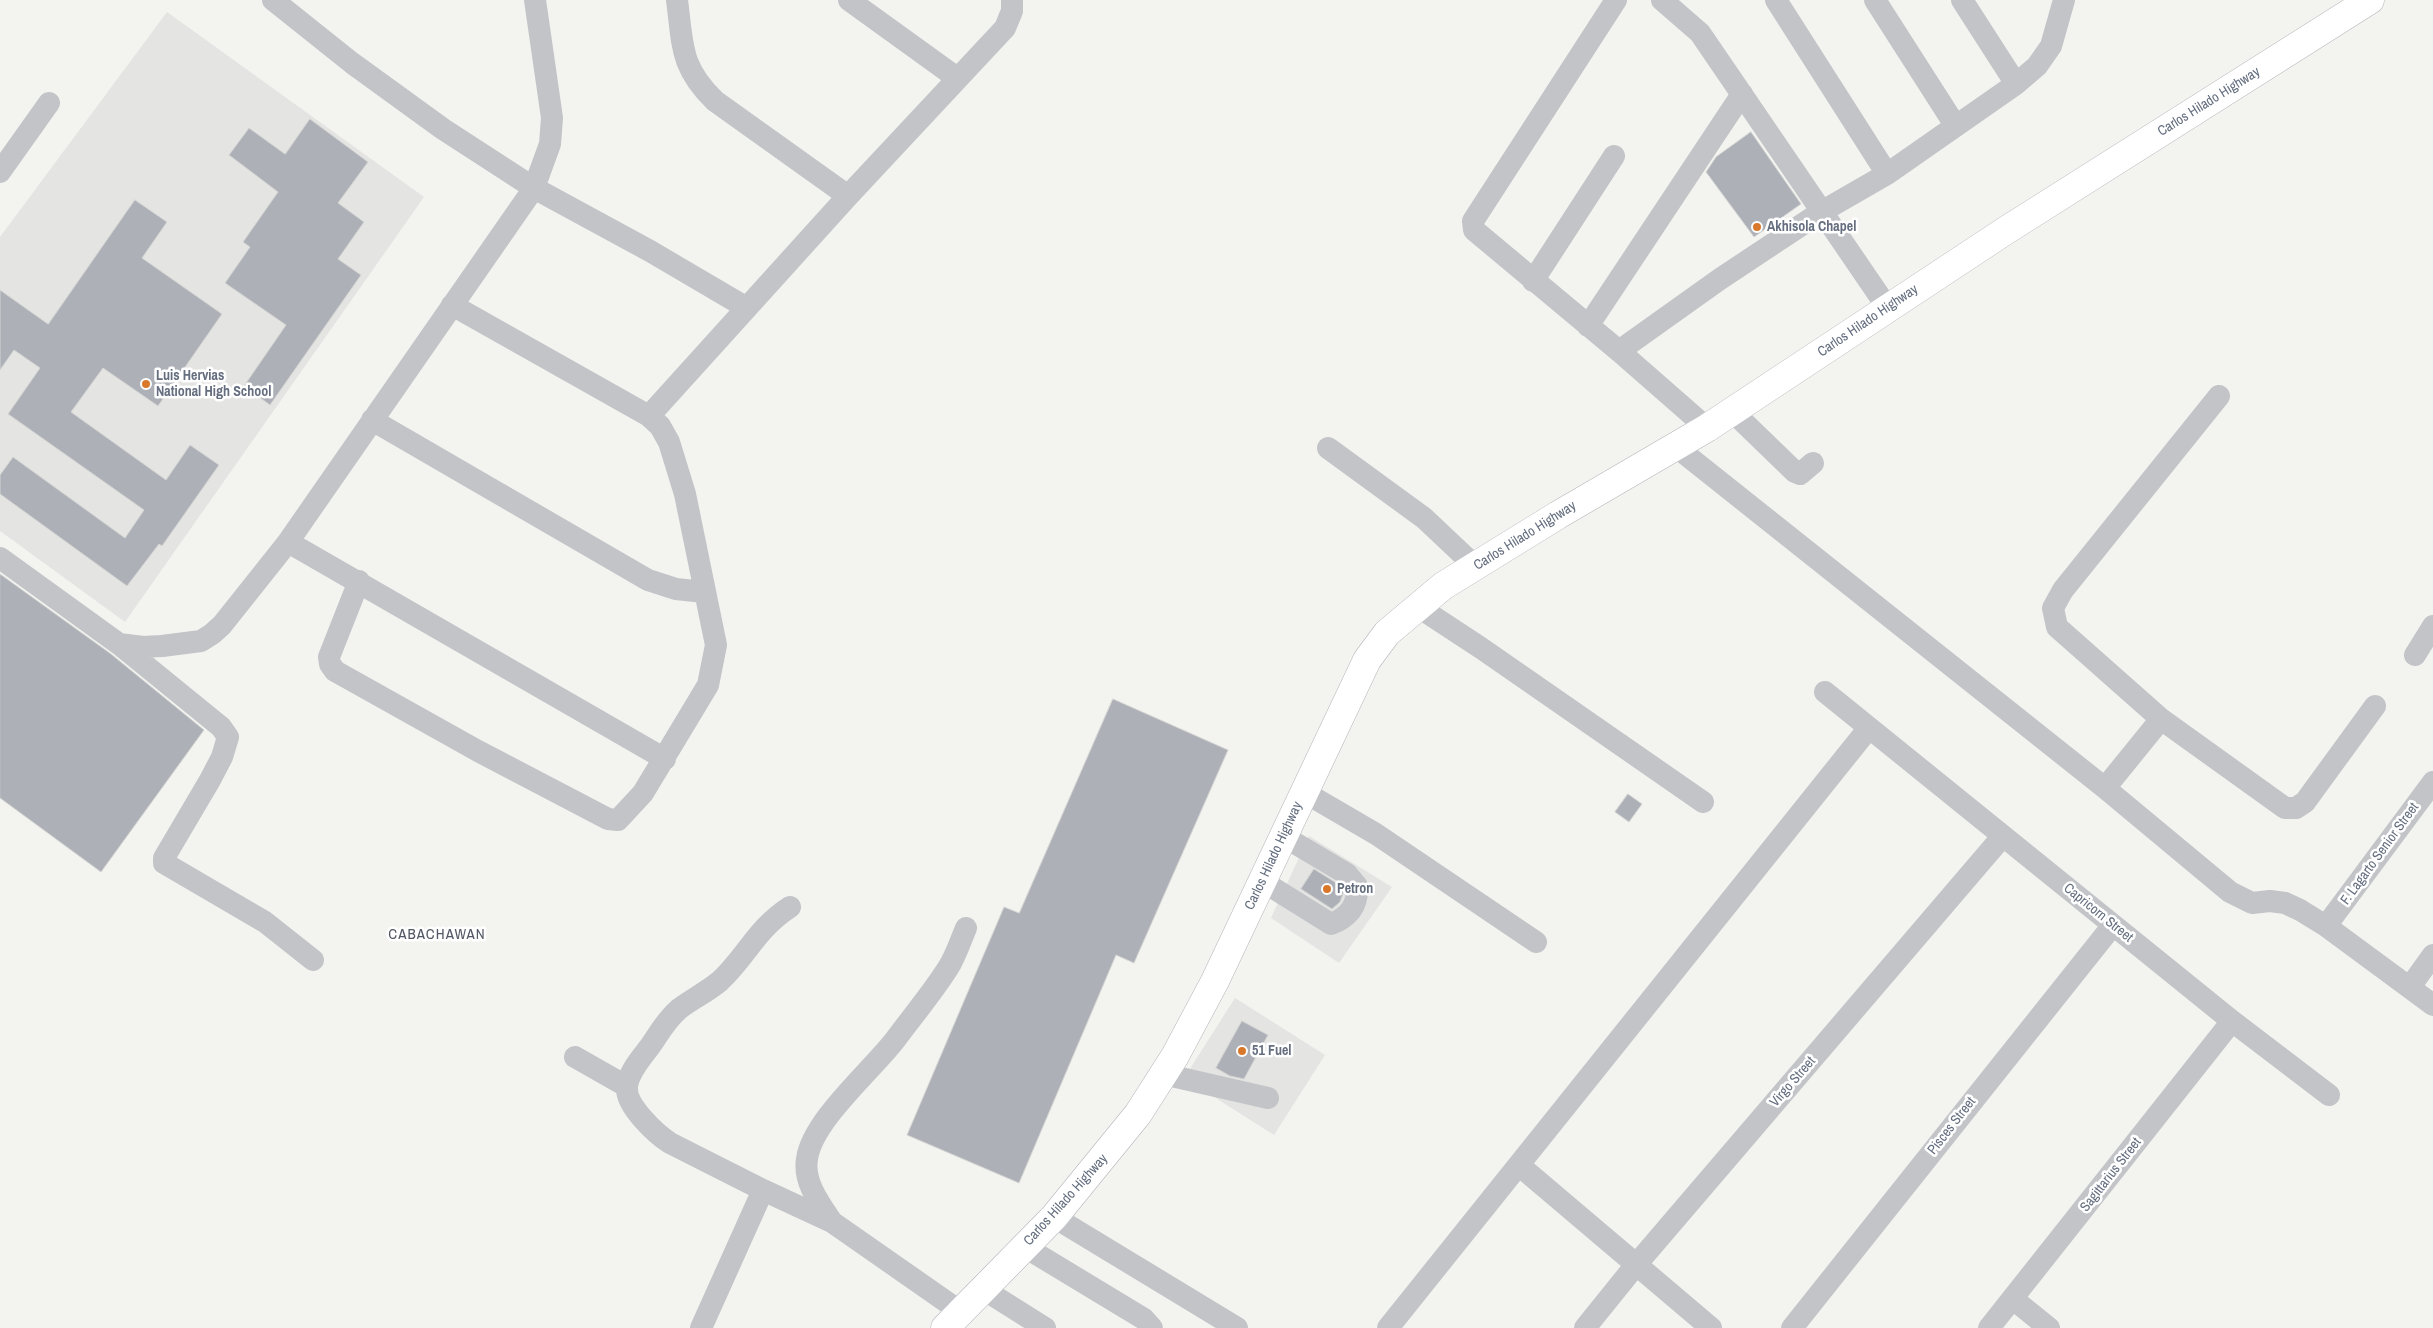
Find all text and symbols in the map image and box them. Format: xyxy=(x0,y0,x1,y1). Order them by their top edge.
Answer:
street label: Carlos Hilado Highway xyxy=(2155,64,2263,140)
place label: Akhisola Chapel xyxy=(1767,219,1856,235)
marker: Akhisola Chapel xyxy=(1751,221,1763,233)
street label: Carlos Hilado Highway xyxy=(1815,281,1921,361)
place label: Luis Hervias National High School xyxy=(156,368,271,401)
marker: Luis Hervias National High School xyxy=(140,378,152,390)
street label: Carlos Hilado Highway xyxy=(1471,498,1579,574)
street label: Carlos Hilado Highway xyxy=(1242,799,1306,913)
street label: F. Lagarto Senior Street xyxy=(2337,800,2423,908)
street label: Capricorn Street xyxy=(2060,880,2136,946)
place label: Petron xyxy=(1337,881,1373,897)
marker: Petron xyxy=(1321,883,1333,895)
district label: CABACHAWAN xyxy=(387,926,487,944)
place label: 51 Fuel xyxy=(1252,1043,1292,1059)
marker: 51 Fuel xyxy=(1236,1045,1248,1057)
street label: Virgo Street xyxy=(1767,1053,1819,1111)
street label: Pisces Street xyxy=(1924,1094,1980,1158)
street label: Sagittarius Street xyxy=(2077,1135,2145,1215)
street label: Carlos Hilado Highway xyxy=(1020,1151,1112,1249)

